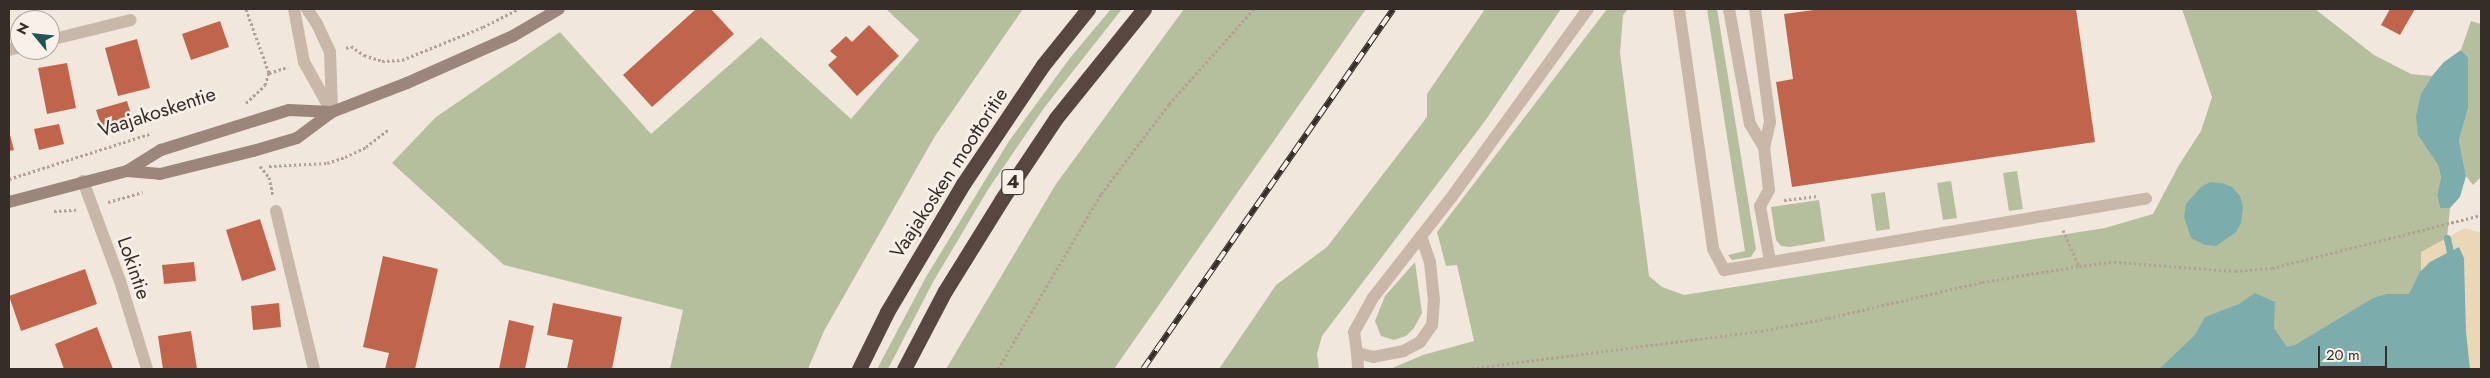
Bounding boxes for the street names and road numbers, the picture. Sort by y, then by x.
street label: Vaajakoskentie [95,82,219,142]
street label: Vaajakosken moottoritie [885,83,1013,263]
road number: 4 [1000,166,1026,198]
street label: Lokintie [112,233,156,303]

